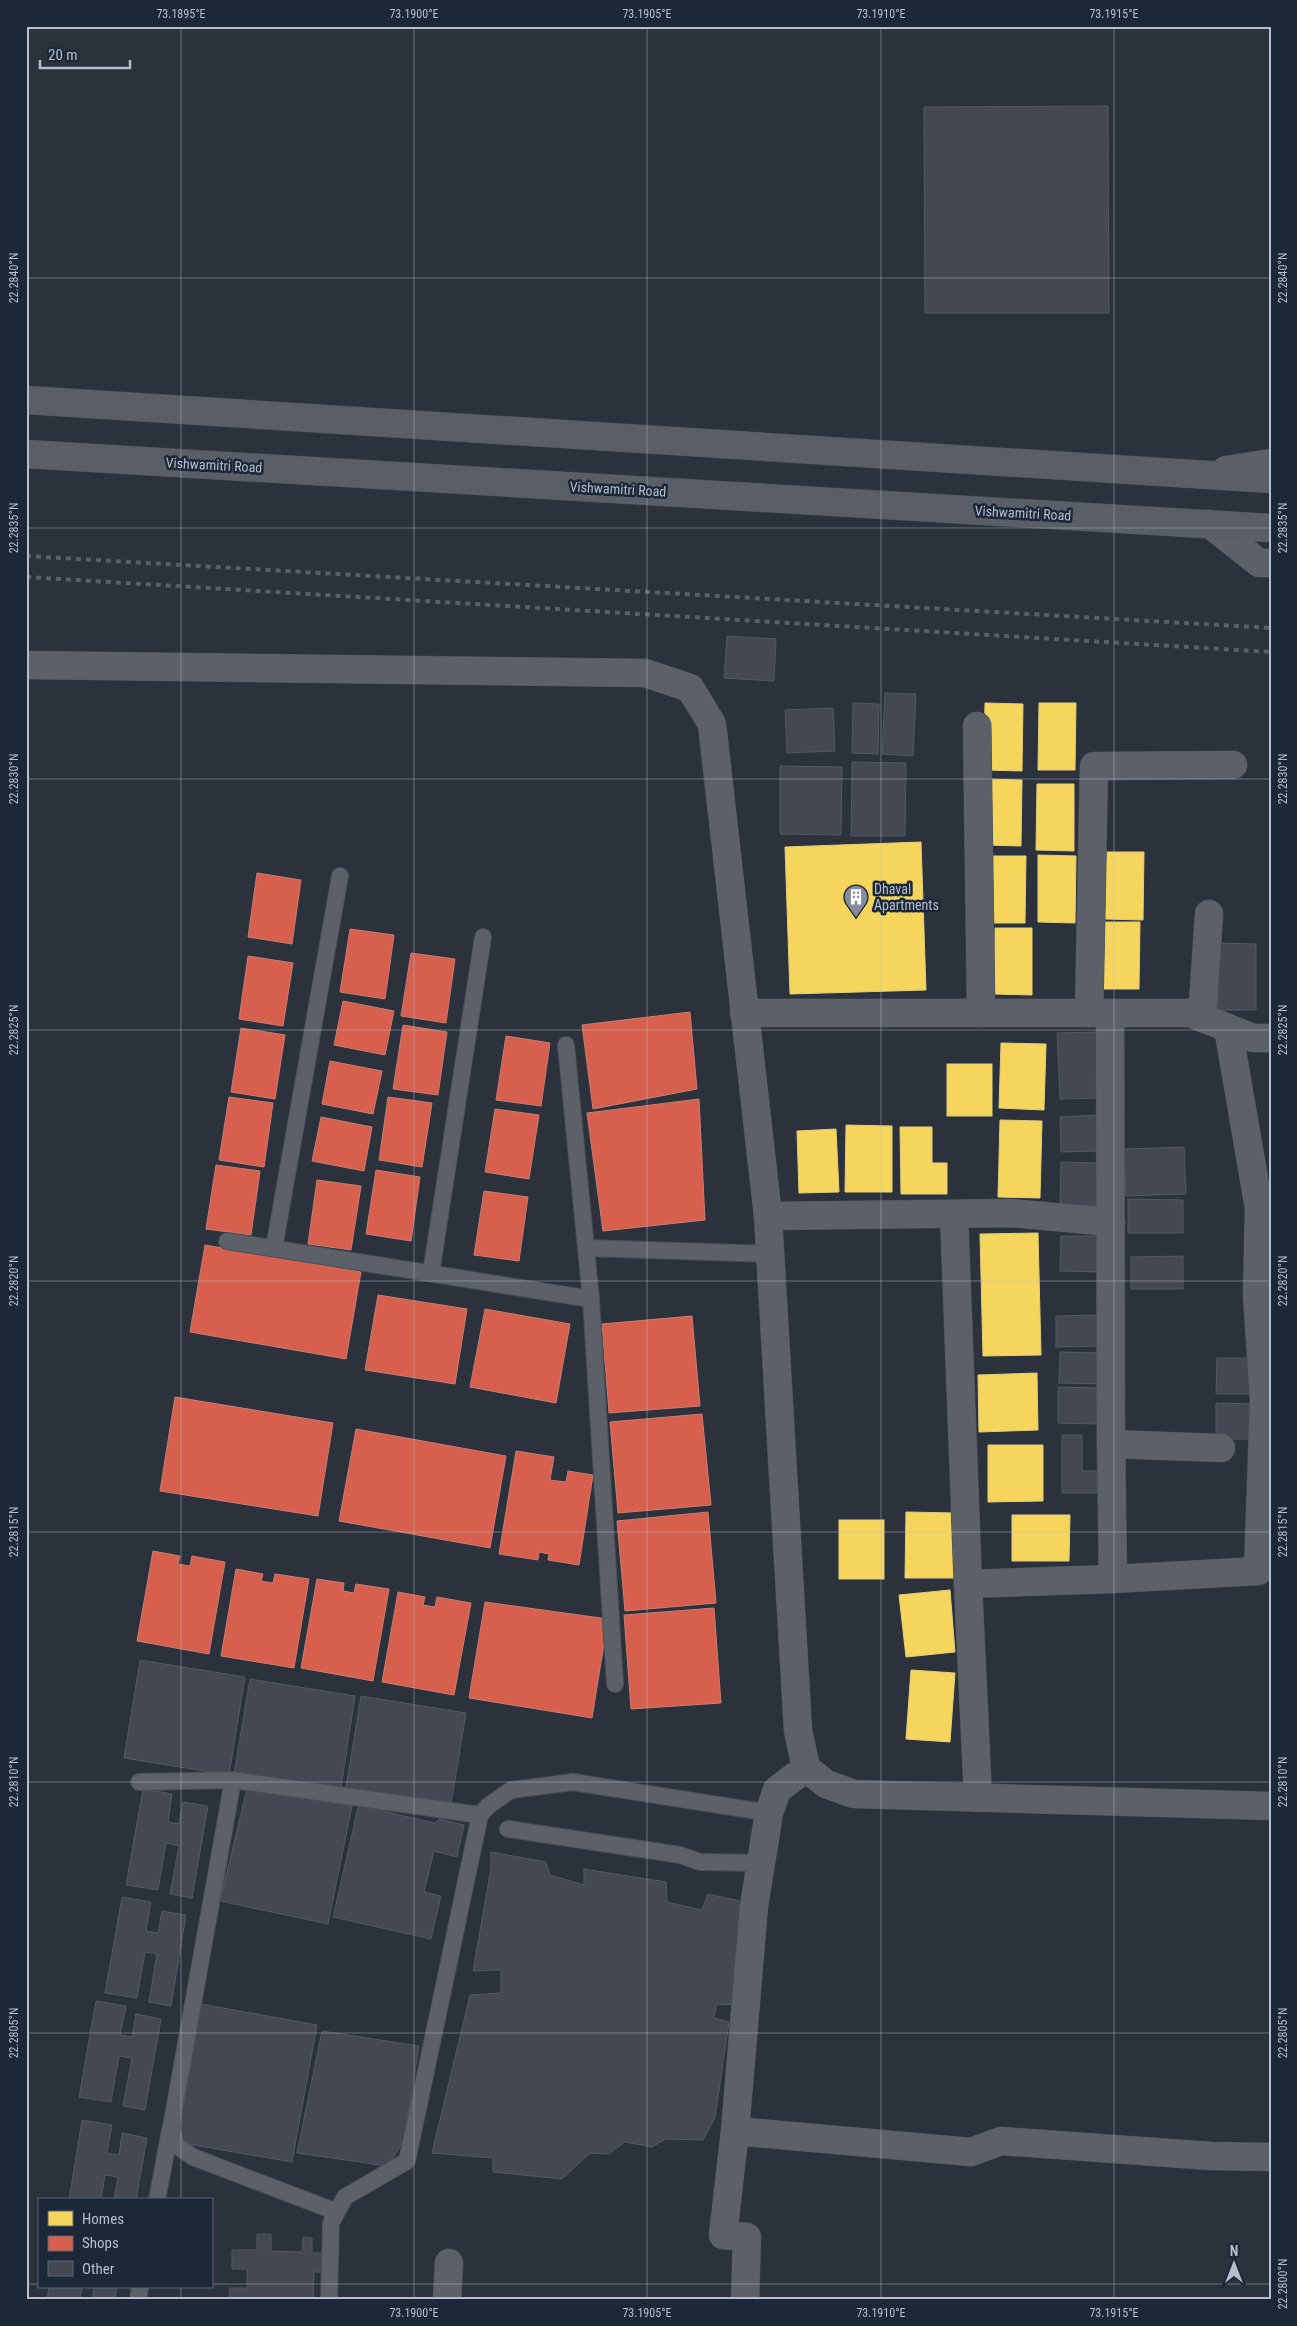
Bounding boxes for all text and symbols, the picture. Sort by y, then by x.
text: 73.1895°E [156,7,206,21]
text: 73.1900°E [389,7,439,21]
text: 73.1905°E [622,7,672,21]
text: 73.1910°E [856,7,906,21]
text: 73.1915°E [1089,7,1139,21]
scale bar [40,38,130,70]
text: 20 m [48,46,78,64]
text: 22.2840°N [7,253,21,303]
text: 22.2840°N [1276,253,1290,303]
street label: Vishwamitri Road [165,454,263,476]
street label: Vishwamitri Road [569,478,667,500]
street label: Vishwamitri Road [974,502,1072,524]
text: 22.2835°N [7,503,21,553]
text: 22.2835°N [1276,503,1290,553]
text: 22.2830°N [7,754,21,804]
text: 22.2830°N [1276,754,1290,804]
place label: Dhaval Apartments [874,881,939,913]
building icon: Dhaval Apartments [843,884,869,918]
text: 22.2825°N [7,1005,21,1055]
text: 22.2825°N [1276,1005,1290,1055]
text: 22.2820°N [7,1256,21,1306]
text: 22.2820°N [1276,1256,1290,1306]
text: 22.2815°N [7,1507,21,1557]
text: 22.2815°N [1276,1507,1290,1557]
text: 22.2810°N [7,1757,21,1807]
text: 22.2810°N [1276,1757,1290,1807]
text: 22.2805°N [7,2008,21,2058]
text: 22.2805°N [1276,2008,1290,2058]
legend [38,2198,212,2288]
text: Homes [82,2210,124,2228]
text: Shops [82,2234,119,2252]
north arrow [1210,2238,1260,2288]
text: N [1230,2243,1238,2259]
text: 22.2800°N [1276,2259,1290,2309]
text: Other [82,2260,115,2278]
text: 73.1900°E [389,2306,439,2320]
text: 73.1905°E [622,2306,672,2320]
text: 73.1910°E [856,2306,906,2320]
text: 73.1915°E [1089,2306,1139,2320]

